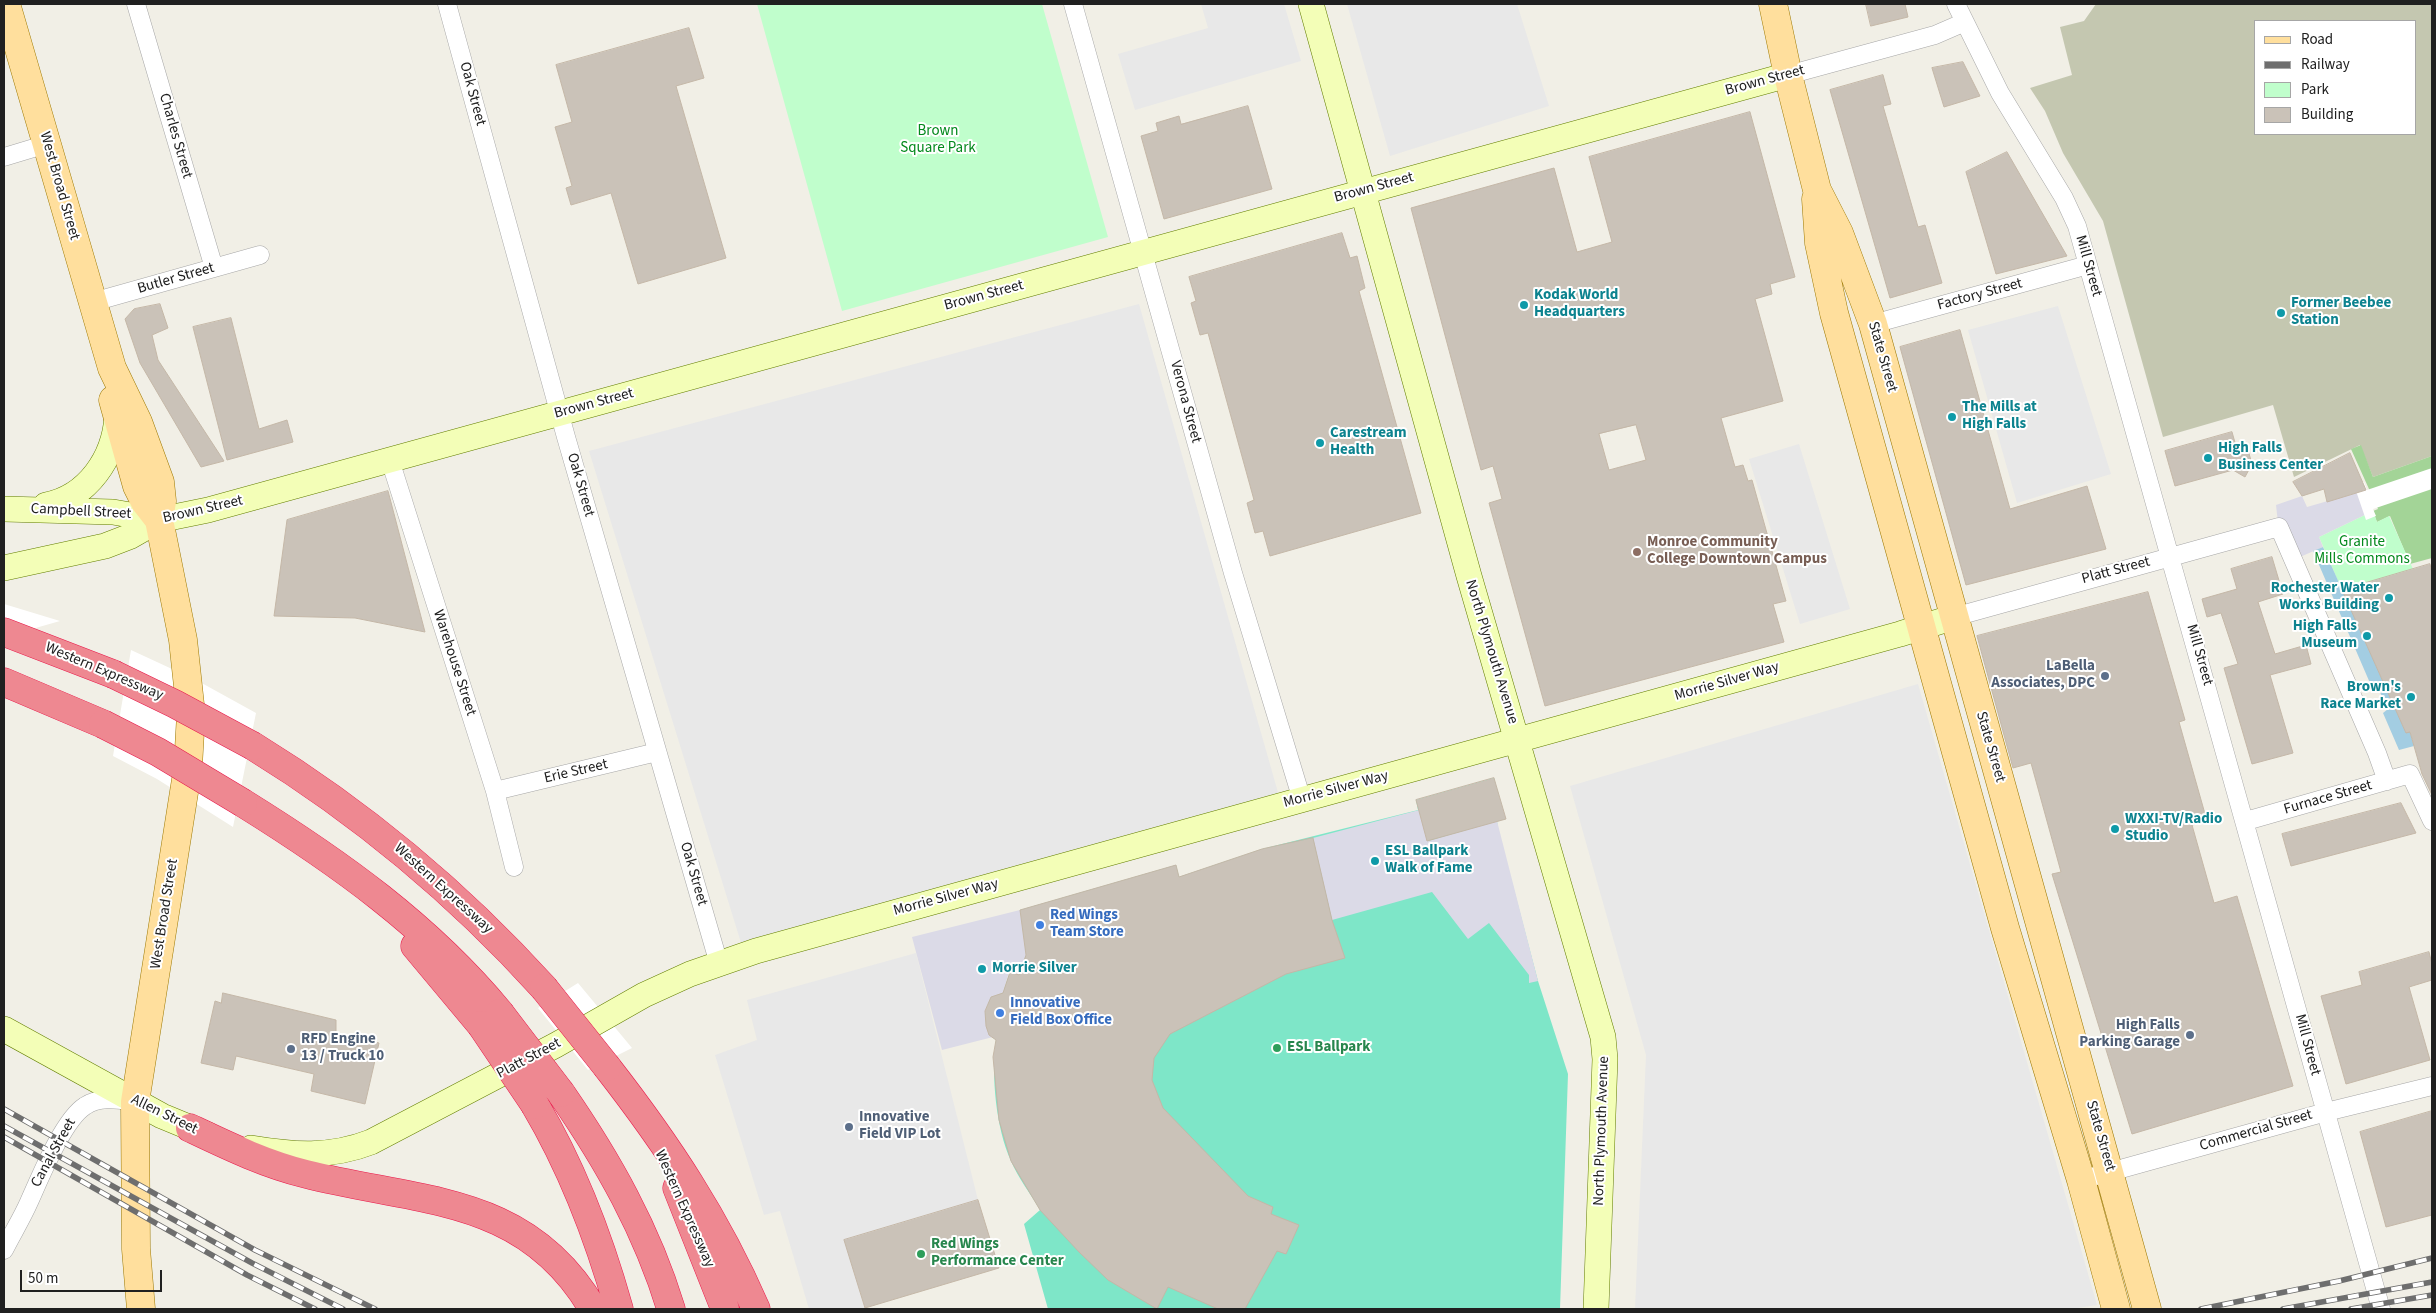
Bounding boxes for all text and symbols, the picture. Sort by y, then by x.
legend [2254,20,2416,135]
text: Road [2301,29,2333,50]
text: Railway [2301,54,2350,75]
street label: Oak Street [455,60,489,128]
street label: Brown Street [1723,62,1807,100]
text: Park [2301,79,2329,100]
street label: Charles Street [154,91,196,181]
text: Building [2301,104,2353,125]
park label: Brown Square Park [900,123,976,158]
street label: West Broad Street [35,130,83,242]
street label: Brown Street [1332,169,1416,207]
street label: Mill Street [2071,233,2105,299]
street label: Butler Street [136,259,216,299]
street label: Factory Street [1935,275,2025,315]
street label: Brown Street [942,277,1026,315]
place label: Kodak World Headquarters [1534,287,1625,322]
place label: Former Beebee Station [2291,295,2391,330]
marker: Kodak World Headquarters [1518,299,1530,311]
marker: Former Beebee Station [2275,307,2287,319]
street label: State Street [1863,320,1901,394]
street label: Verona Street [1165,359,1205,445]
street label: Brown Street [552,385,636,423]
place label: The Mills at High Falls [1962,399,2037,434]
marker: The Mills at High Falls [1946,411,1958,423]
place label: Carestream Health [1330,425,1406,460]
marker: Carestream Health [1314,437,1326,449]
place label: High Falls Business Center [2218,440,2323,475]
street label: Oak Street [562,451,598,519]
marker: High Falls Business Center [2202,452,2214,464]
street label: Brown Street [161,492,245,528]
street label: Campbell Street [30,500,132,524]
place label: Monroe Community College Downtown Campus [1647,534,1827,569]
park label: Granite Mills Commons [2314,534,2410,569]
marker: Monroe Community College Downtown Campus [1631,546,1643,558]
street label: Platt Street [2080,553,2152,589]
street label: North Plymouth Avenue [1460,578,1522,726]
place label: Rochester Water Works Building [2271,580,2379,615]
marker: Rochester Water Works Building [2383,592,2395,604]
street label: Warehouse Street [428,608,480,718]
place label: High Falls Museum [2293,618,2357,653]
street label: Mill Street [2182,622,2216,688]
marker: High Falls Museum [2361,630,2373,642]
street label: Western Expressway [42,639,166,705]
street label: Morrie Silver Way [1673,658,1781,706]
place label: LaBella Associates, DPC [1991,658,2095,693]
marker: LaBella Associates, DPC [2099,670,2111,682]
place label: Brown's Race Market [2320,679,2401,714]
marker: Brown's Race Market [2405,691,2417,703]
street label: State Street [1971,710,2009,784]
street label: Erie Street [542,756,610,788]
street label: Morrie Silver Way [1282,767,1390,813]
street label: Furnace Street [2282,777,2374,819]
place label: WXXI-TV/Radio Studio [2125,811,2222,846]
marker: WXXI-TV/Radio Studio [2109,823,2121,835]
street label: Western Expressway [390,840,496,938]
street label: Oak Street [675,840,711,908]
place label: ESL Ballpark Walk of Fame [1385,843,1473,878]
marker: ESL Ballpark Walk of Fame [1369,855,1381,867]
street label: West Broad Street [147,858,183,970]
street label: Morrie Silver Way [892,875,1000,921]
place label: Red Wings Team Store [1050,907,1124,942]
marker: Red Wings Team Store [1034,919,1046,931]
place label: Morrie Silver [992,960,1077,978]
marker: Morrie Silver [976,963,988,975]
place label: Innovative Field Box Office [1010,995,1112,1030]
marker: Innovative Field Box Office [994,1007,1006,1019]
street label: Mill Street [2290,1012,2324,1078]
place label: High Falls Parking Garage [2079,1017,2180,1052]
marker: High Falls Parking Garage [2184,1029,2196,1041]
place label: RFD Engine 13 / Truck 10 [301,1031,384,1066]
street label: Platt Street [494,1035,564,1083]
place label: ESL Ballpark [1287,1039,1370,1057]
marker: ESL Ballpark [1271,1042,1283,1054]
marker: RFD Engine 13 / Truck 10 [285,1043,297,1055]
street label: North Plymouth Avenue [1590,1056,1614,1206]
street label: Allen Street [128,1091,200,1139]
street label: State Street [2081,1099,2119,1173]
street label: Commercial Street [2197,1106,2315,1156]
place label: Innovative Field VIP Lot [859,1109,941,1144]
street label: Canal Street [28,1115,80,1191]
marker: Innovative Field VIP Lot [843,1121,855,1133]
street label: Western Expressway [650,1147,718,1271]
place label: Red Wings Performance Center [931,1236,1064,1271]
marker: Red Wings Performance Center [915,1248,927,1260]
scale bar [22,1260,165,1292]
text: 50 m [28,1268,58,1289]

